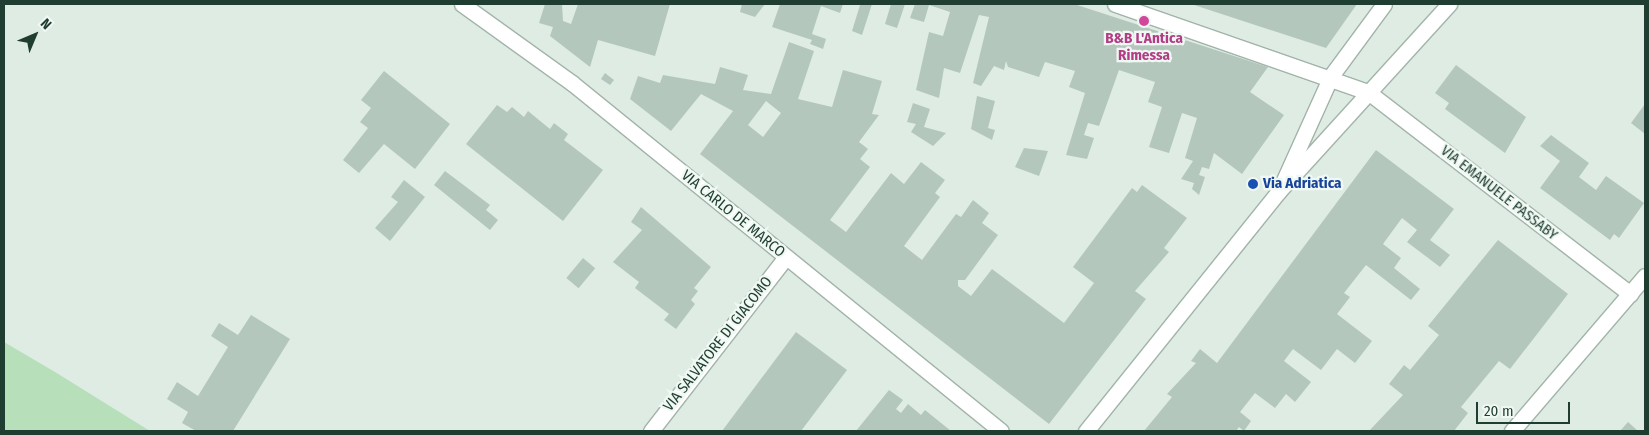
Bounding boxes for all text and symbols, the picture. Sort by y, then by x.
north arrow [10,10,60,60]
text: N [37,15,55,33]
marker: B&B L'Antica Rimessa [1138,15,1150,27]
place label: B&B L'Antica Rimessa [1105,29,1183,64]
street label: VIA EMANUELE PASSABY [1437,142,1561,244]
street label: VIA CARLO DE MARCO [678,167,788,261]
place label: Via Adriatica [1263,175,1341,193]
marker: Via Adriatica [1247,178,1259,190]
street label: VIA SALVATORE DI GIACOMO [660,273,776,415]
scale bar [1479,392,1573,424]
text: 20 m [1484,402,1514,420]

